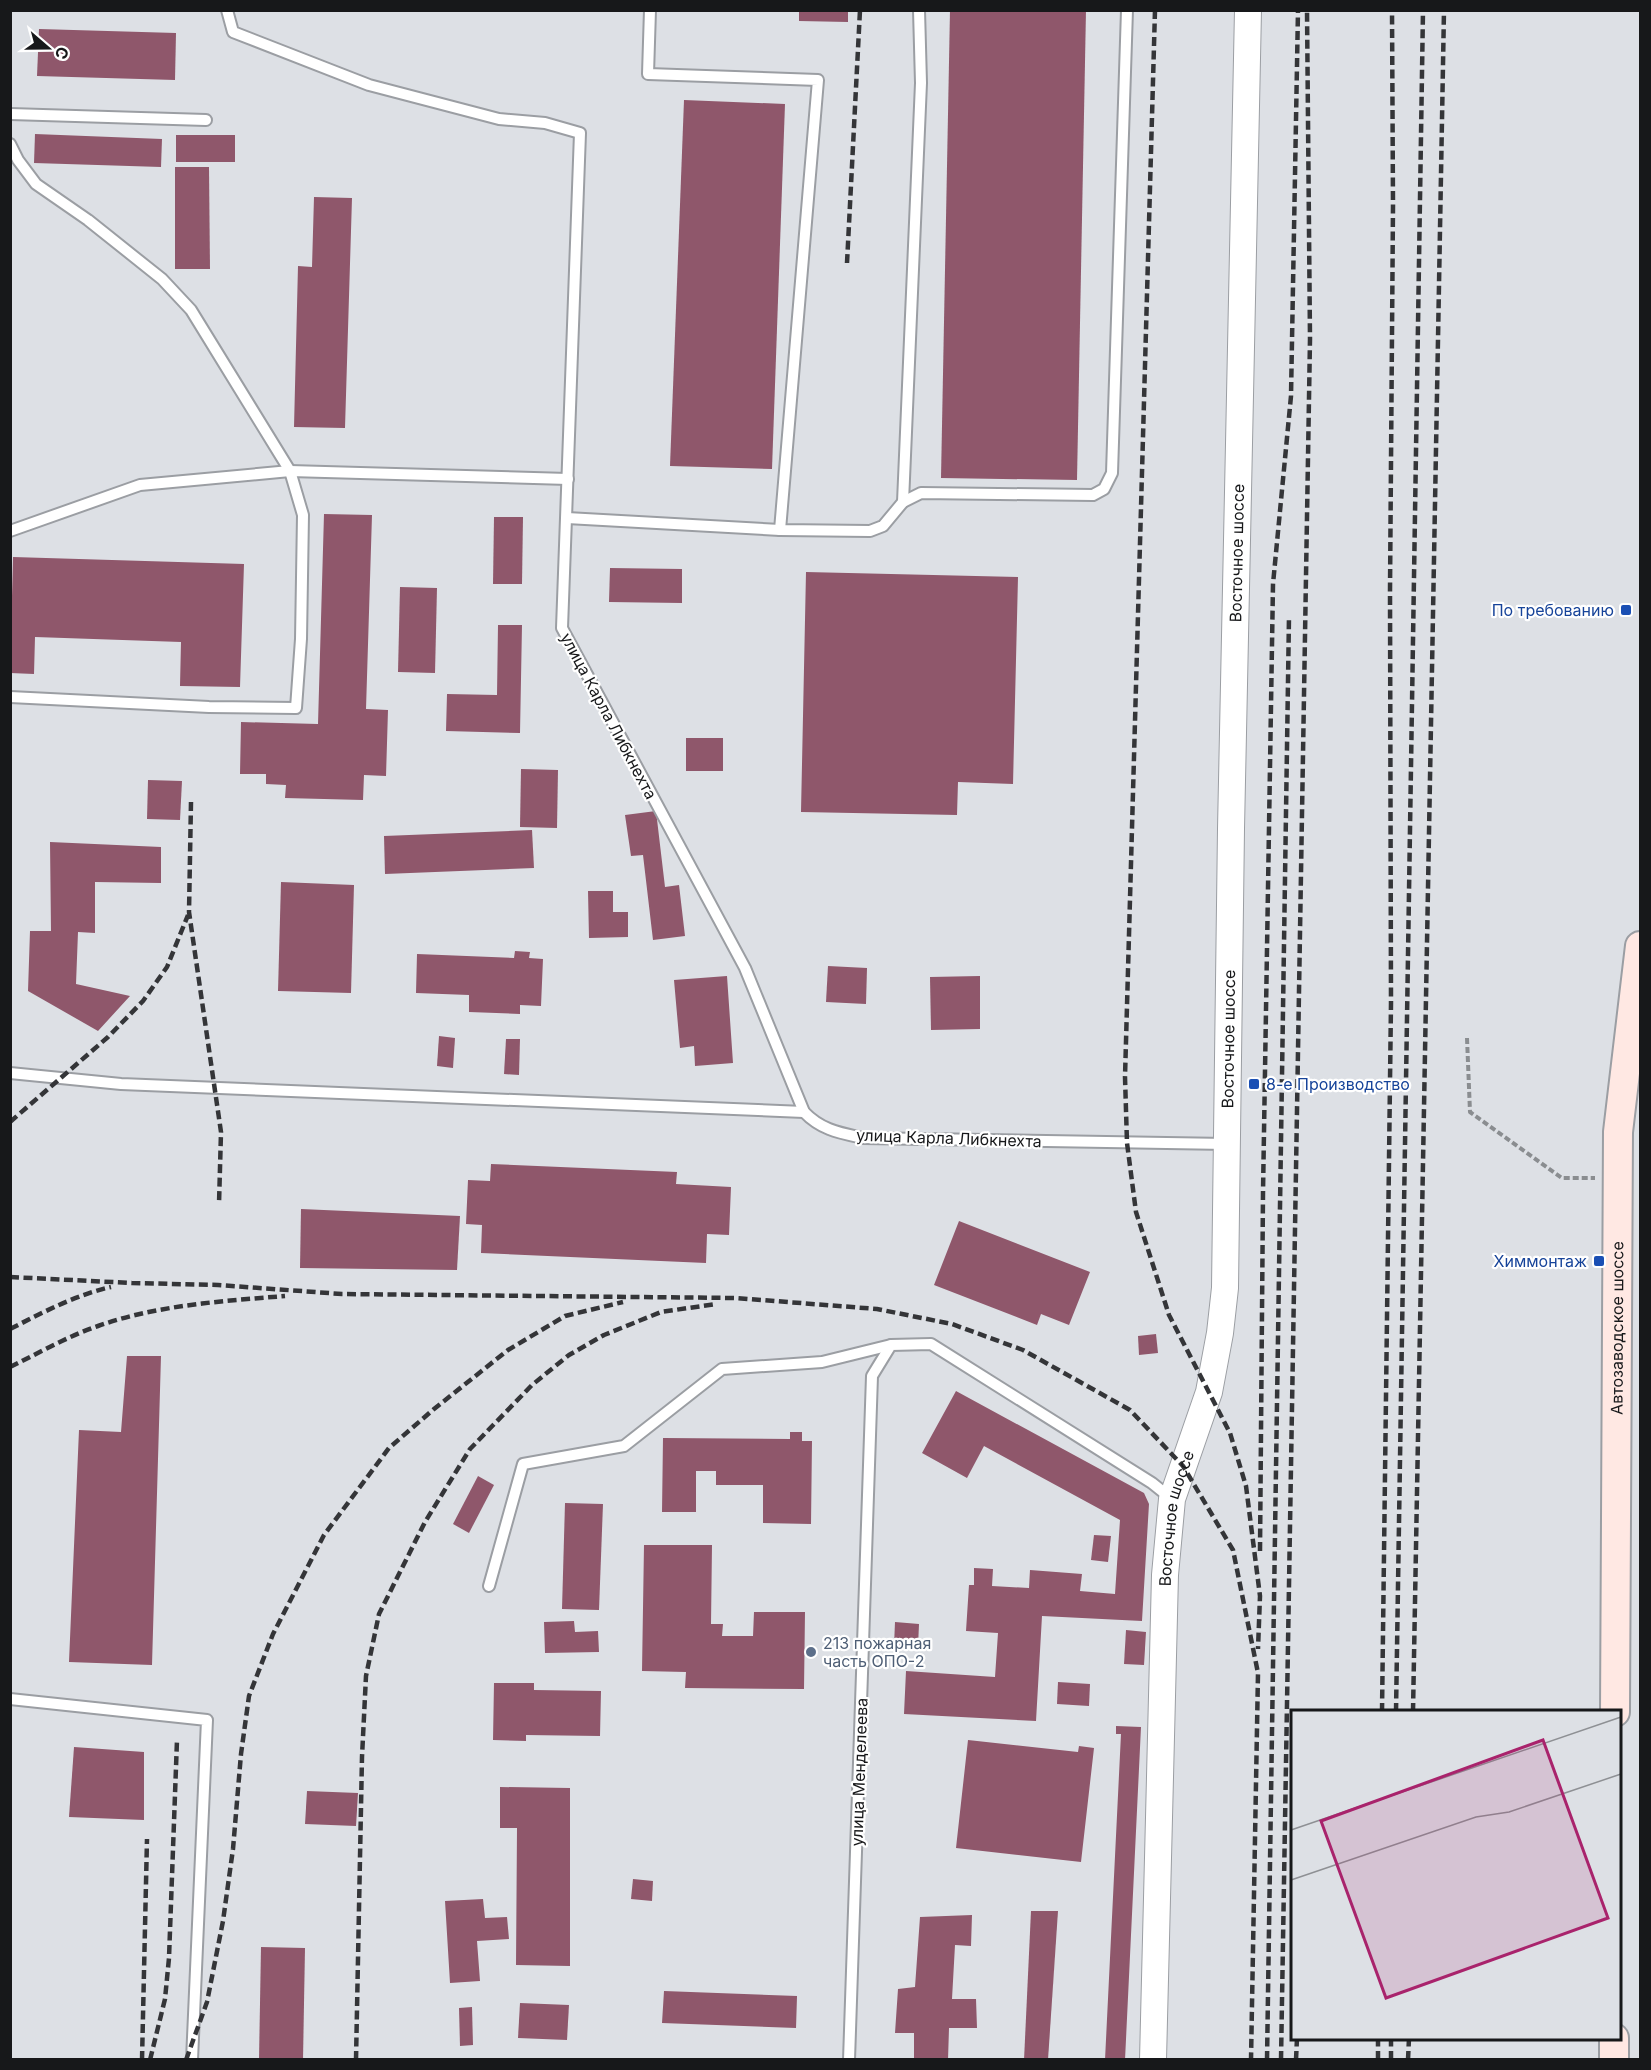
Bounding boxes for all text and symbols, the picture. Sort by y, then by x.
north arrow [18,18,78,78]
text: С [51,44,74,62]
street label: Восточное шоссе [1225,484,1248,623]
place label: По требованию [1492,600,1614,620]
marker: По требованию [1619,603,1633,617]
street label: улица Карла Либкнехта [557,629,661,803]
street label: Восточное шоссе [1217,970,1239,1108]
place label: 8-е Производство [1266,1074,1410,1094]
marker: 8-е Производство [1247,1077,1261,1091]
street label: улица Карла Либкнехта [856,1125,1042,1151]
street label: Автозаводское шоссе [1607,1241,1627,1415]
place label: Химмонтаж [1494,1251,1587,1271]
marker: Химмонтаж [1592,1254,1606,1268]
street label: Восточное шоссе [1155,1448,1198,1587]
place label: 213 пожарная часть ОПО-2 [823,1633,931,1671]
marker: 213 пожарная часть ОПО-2 [804,1645,818,1659]
street label: улица Менделеева [846,1697,872,1847]
inset map [1291,1710,1621,2040]

